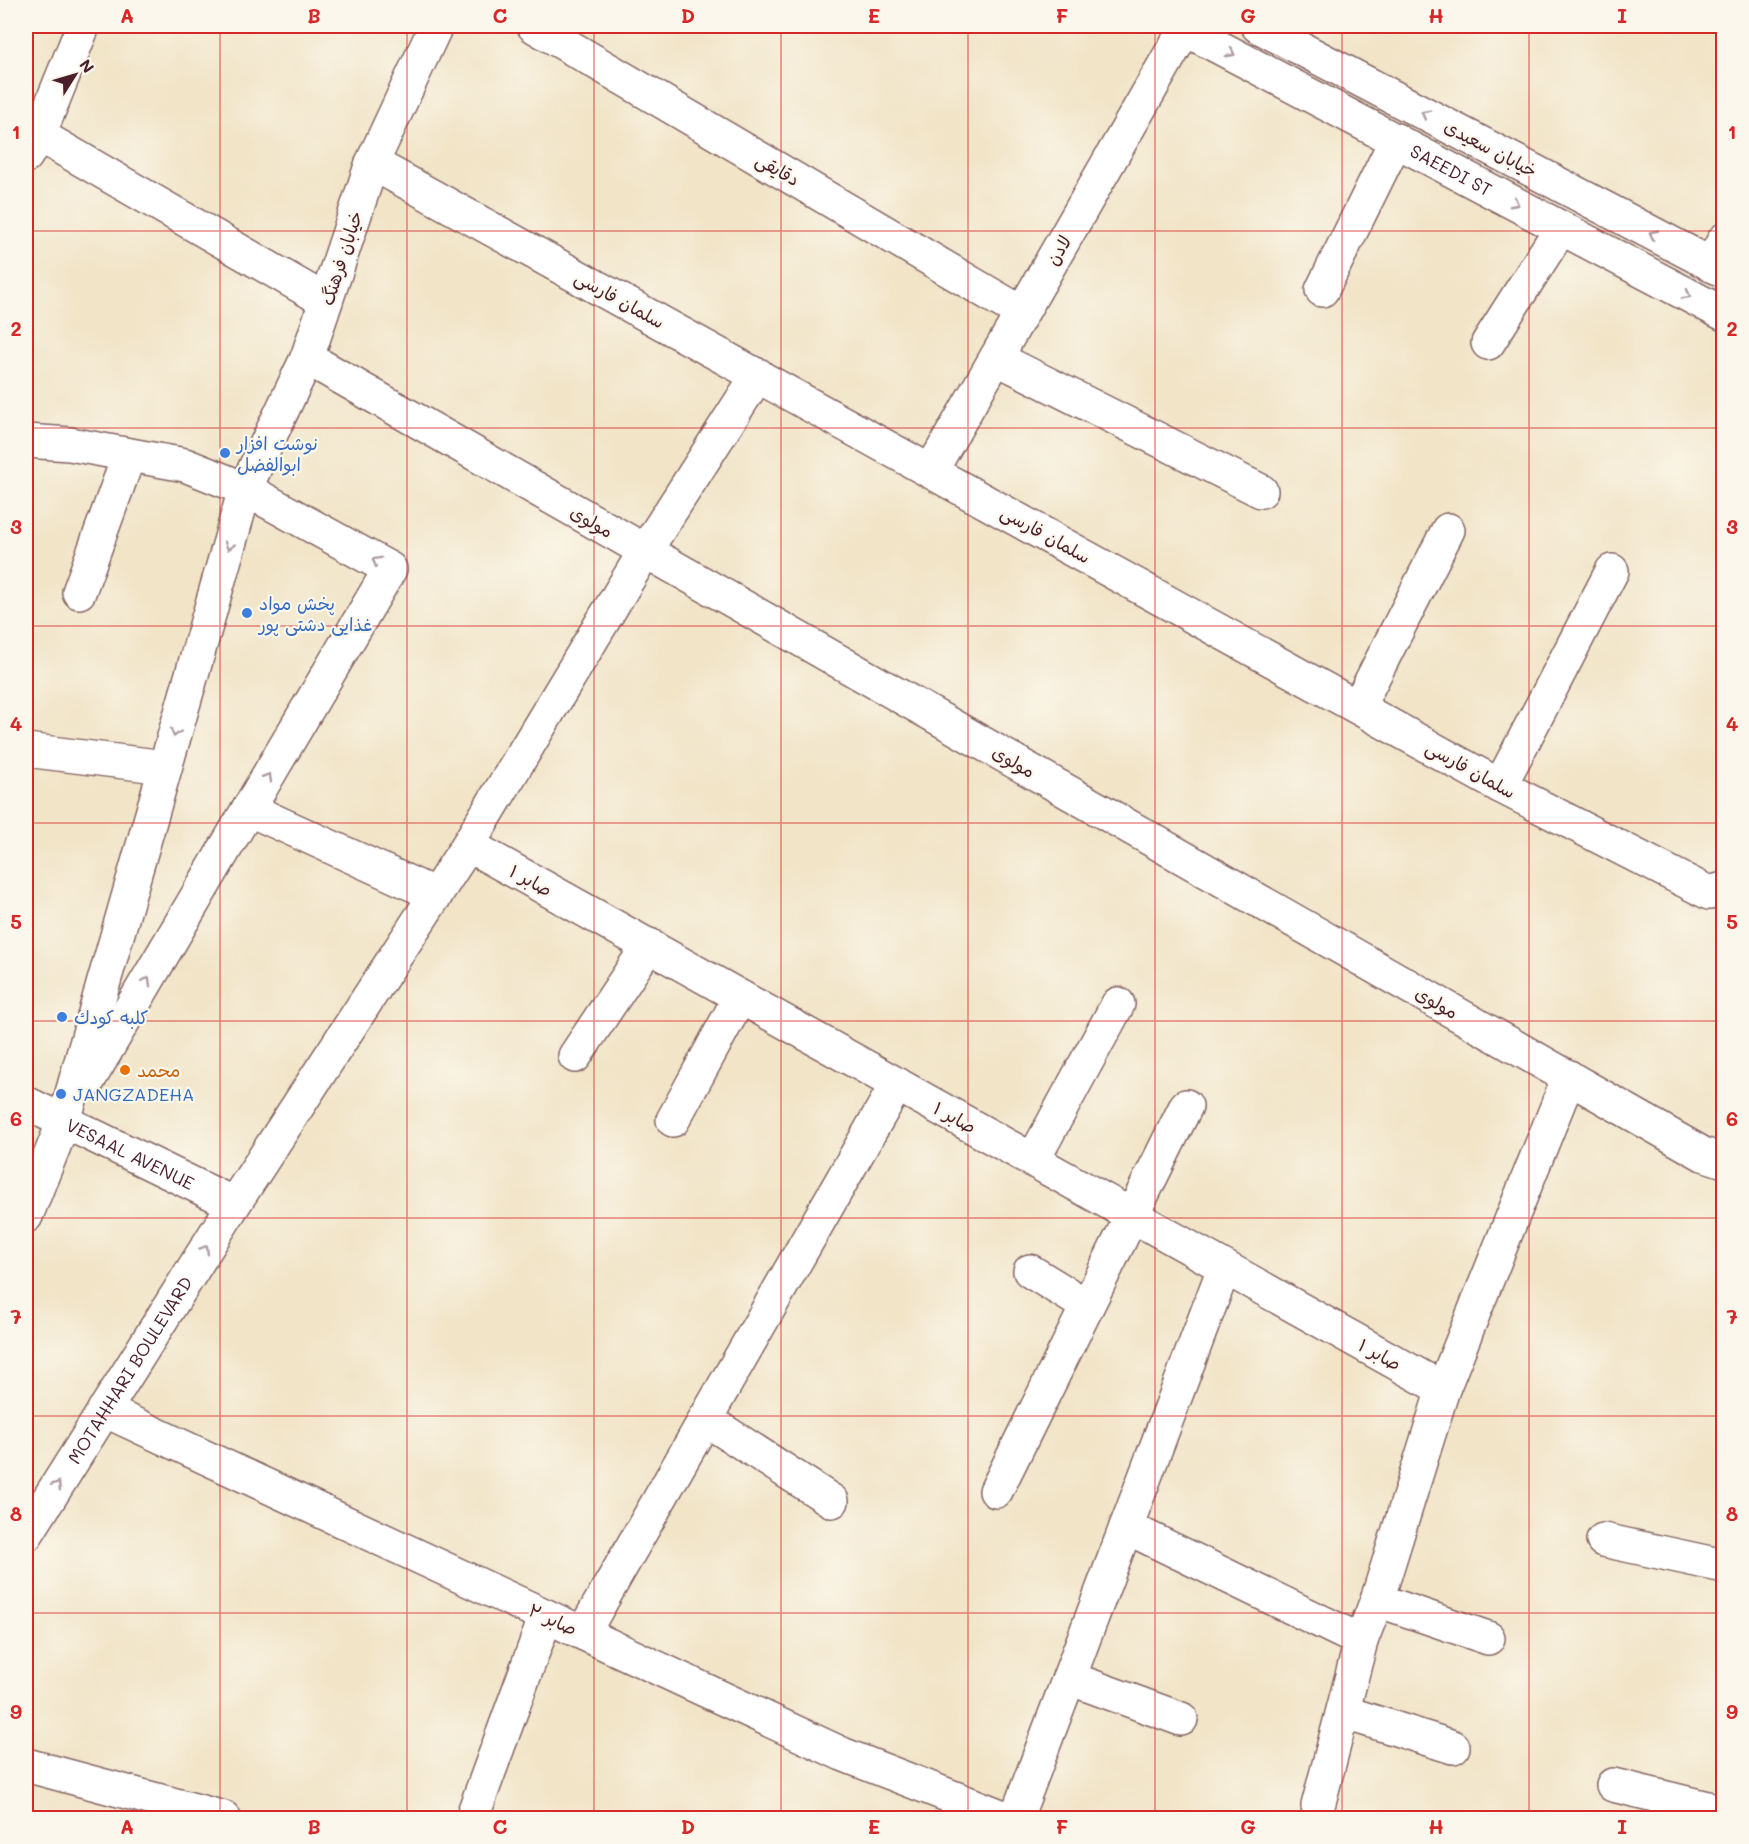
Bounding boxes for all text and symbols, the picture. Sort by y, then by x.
text: A [120,2,134,28]
text: B [307,2,321,28]
text: C [493,2,508,28]
text: D [681,2,695,28]
text: E [868,2,880,28]
text: F [1056,2,1069,28]
text: G [1240,2,1256,28]
text: H [1428,2,1444,28]
text: I [1617,2,1627,28]
north arrow [45,45,105,105]
one-way arrow [1225,46,1235,57]
text: N [75,54,99,77]
one-way arrow [1421,110,1431,121]
street label: خیابان سعیدی [1440,113,1542,183]
text: 1 [12,118,20,144]
text: 1 [1728,118,1736,144]
street label: SAEEDI ST [1406,138,1496,201]
street label: دقایقی [752,147,804,191]
one-way arrow [1508,196,1519,207]
street label: خیابان فرهنگ [314,208,368,308]
one-way arrow [1649,230,1659,241]
street label: لادن [1040,231,1076,269]
street label: سلمان فارسی [571,265,669,333]
one-way arrow [1681,288,1691,299]
text: 2 [10,315,22,341]
text: 2 [1726,315,1738,341]
place label: نوشت افزار ابوالفضل [235,431,318,476]
marker: نوشت افزار ابوالفضل [218,446,232,460]
street label: مولوی [566,499,618,543]
street label: سلمان فارسی [997,500,1095,568]
text: 3 [10,513,22,539]
text: 3 [1726,513,1738,539]
one-way arrow [224,540,236,551]
one-way arrow [371,557,382,568]
place label: پخش مواد غذایی دشتی پور [257,591,372,637]
marker: پخش مواد غذایی دشتی پور [240,606,254,620]
text: 4 [10,710,23,736]
text: 4 [1726,710,1739,736]
one-way arrow [170,727,182,738]
street label: سلمان فارسی [1422,735,1520,803]
street label: مولوی [988,739,1040,783]
one-way arrow [260,772,272,783]
street label: صابر ۱ [505,859,557,901]
text: 5 [10,908,22,934]
text: 5 [1726,908,1738,934]
one-way arrow [140,976,151,987]
street label: مولوی [1411,980,1463,1024]
place label: كلبه كودك [74,1005,149,1029]
marker: كلبه كودك [55,1010,69,1024]
place label: محمد [137,1058,180,1082]
marker: محمد [118,1063,132,1077]
place label: JANGZADEHA [73,1082,195,1106]
marker: JANGZADEHA [54,1087,68,1101]
street label: صابر ۱ [929,1096,981,1138]
text: 6 [10,1105,22,1131]
text: 6 [1726,1105,1738,1131]
street label: VESAAL AVENUE [62,1112,198,1195]
one-way arrow [198,1245,210,1255]
street label: MOTAHHARI BOULEVARD [62,1272,198,1468]
text: 7 [10,1303,22,1329]
text: 7 [1726,1303,1738,1329]
street label: صابر ۱ [1354,1333,1406,1375]
one-way arrow [49,1481,61,1491]
text: 8 [10,1500,22,1526]
text: 8 [1726,1500,1738,1526]
street label: صابر ۲ [525,1597,581,1641]
text: 9 [10,1698,22,1724]
text: 9 [1726,1698,1738,1724]
text: A [120,1813,134,1839]
text: B [307,1813,321,1839]
text: C [493,1813,508,1839]
text: D [681,1813,695,1839]
text: E [868,1813,880,1839]
text: F [1056,1813,1069,1839]
text: G [1240,1813,1256,1839]
text: H [1428,1813,1444,1839]
text: I [1617,1813,1627,1839]

